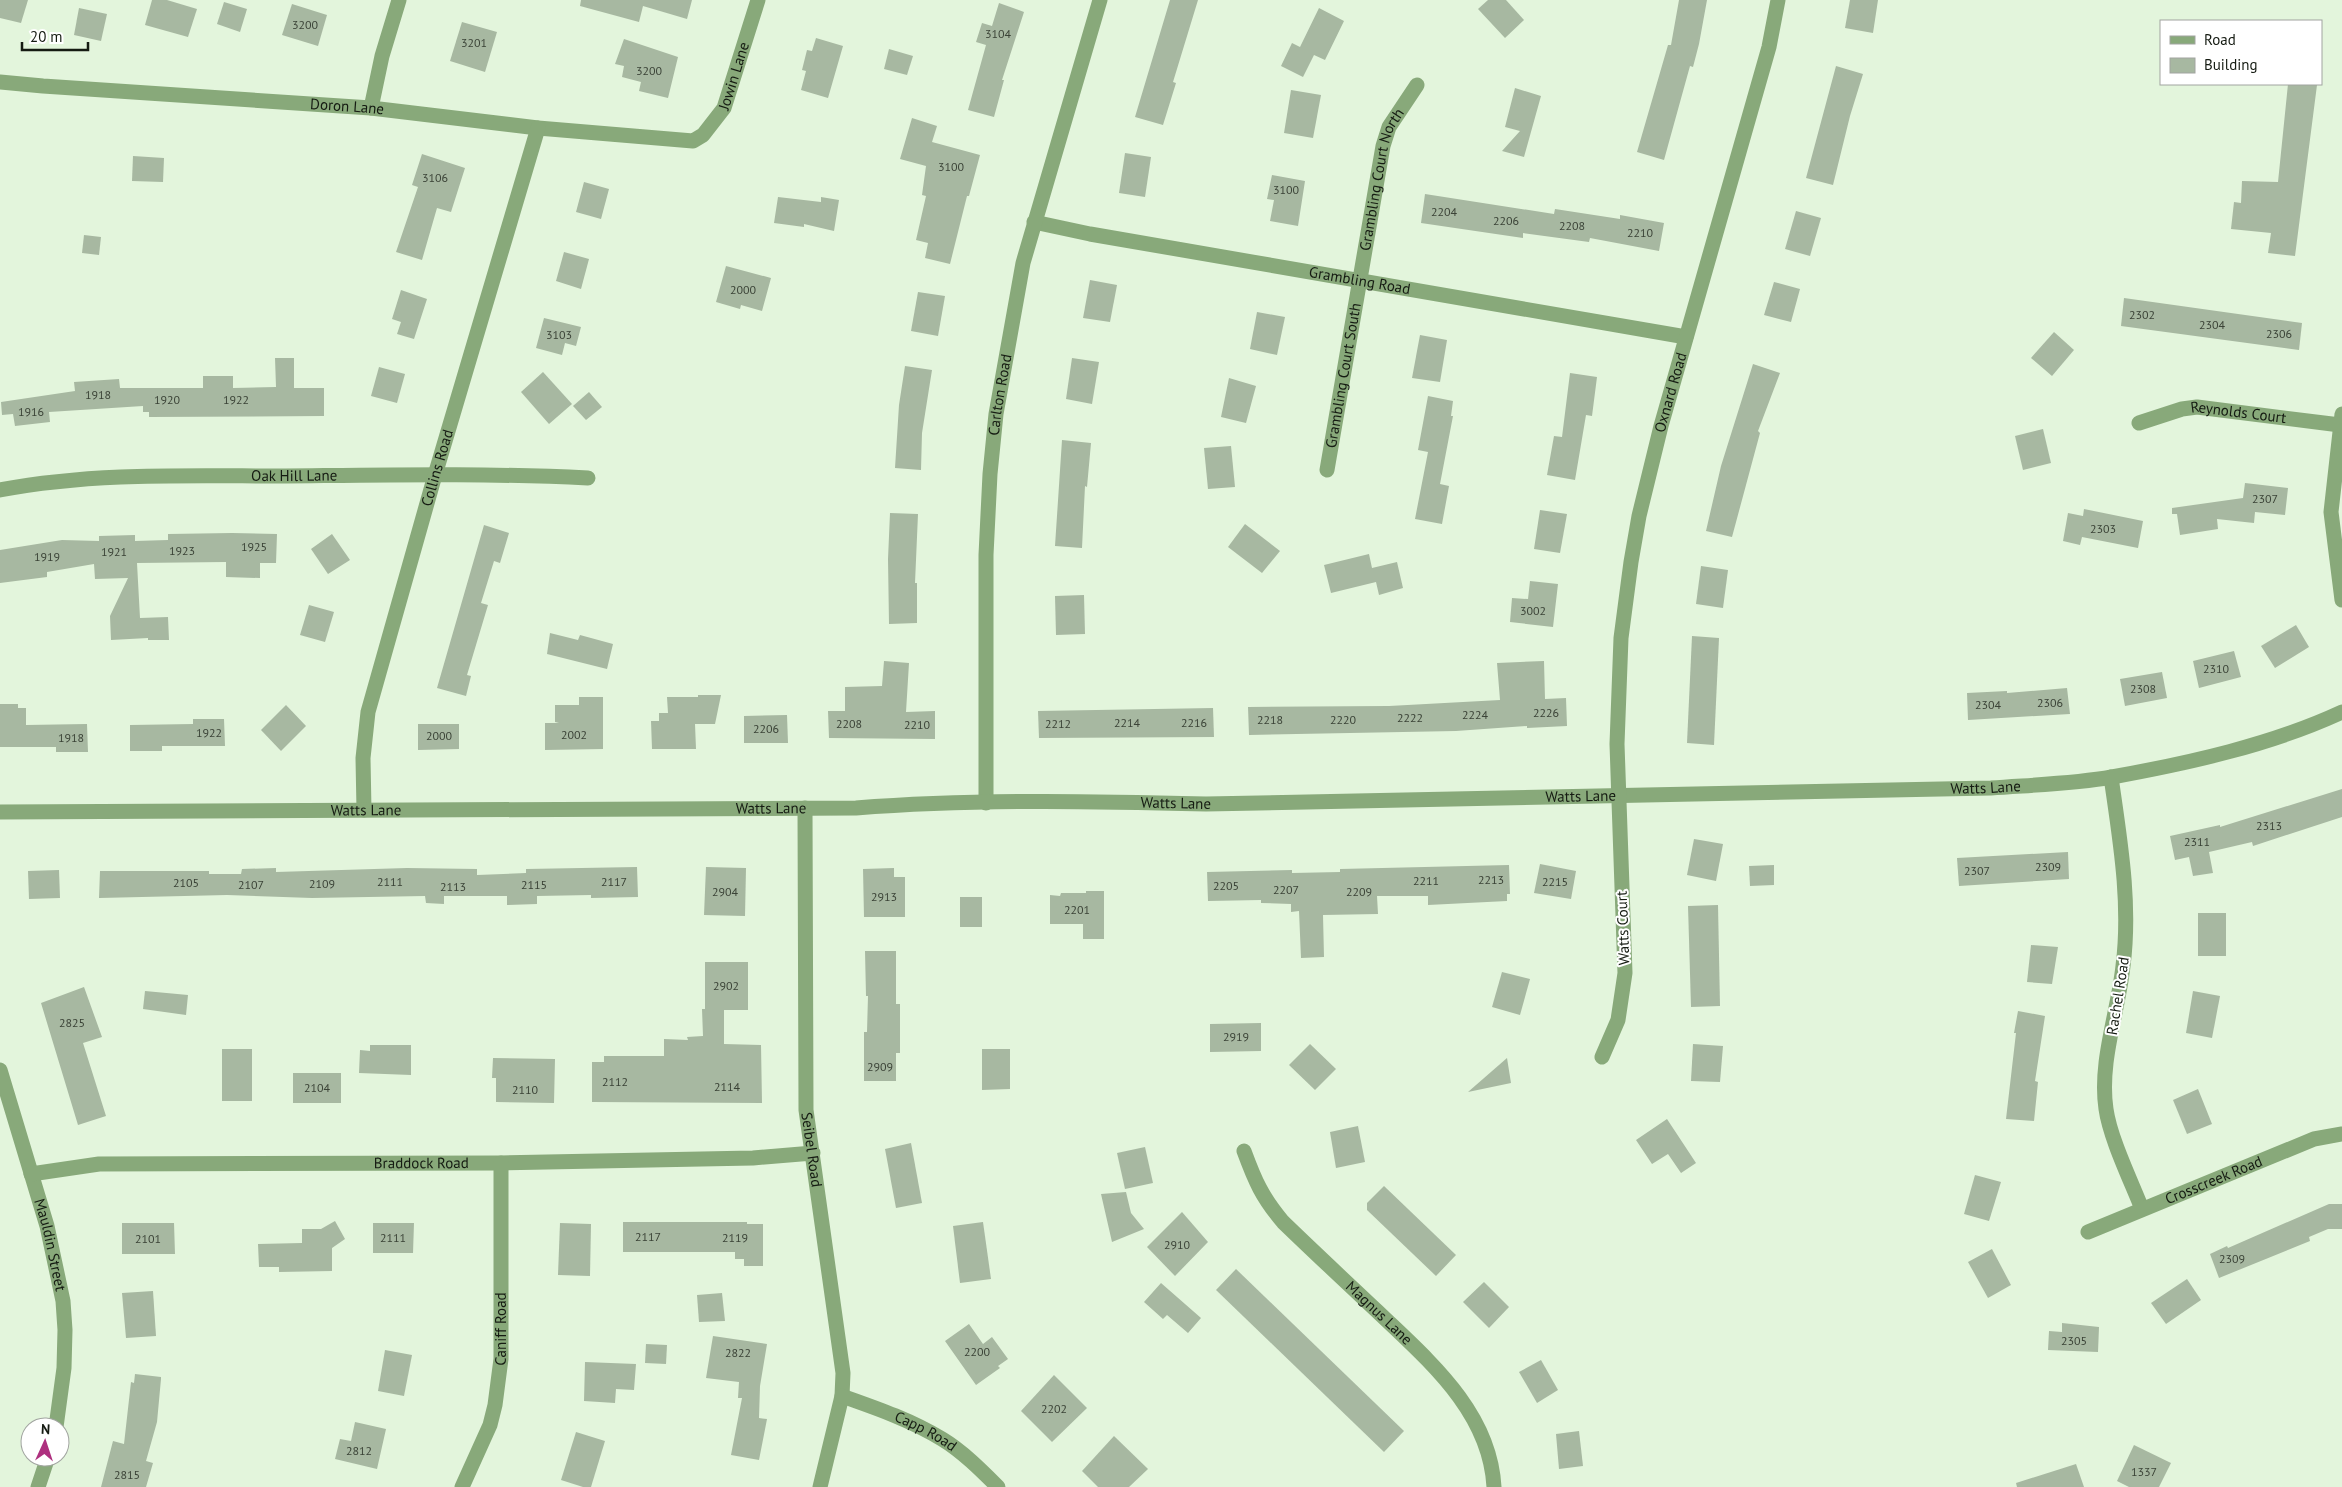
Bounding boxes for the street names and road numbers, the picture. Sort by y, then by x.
street label: Jowin Lane [714,40,753,113]
street label: Doron Lane [310,94,385,118]
street label: Grambling Court North [1355,104,1408,252]
street label: Grambling Road [1308,262,1412,298]
street label: Grambling Court South [1321,301,1365,449]
street label: Oxnard Road [1650,350,1691,434]
street label: Carlton Road [984,352,1016,436]
street label: Reynolds Court [2189,397,2287,427]
street label: Collins Road [417,427,457,508]
street label: Oak Hill Lane [251,465,337,485]
street label: Watts Lane [1950,776,2021,798]
street label: Watts Lane [1545,786,1616,806]
street label: Watts Lane [1140,792,1211,813]
street label: Watts Lane [736,798,806,818]
street label: Watts Lane [331,800,401,819]
street label: Watts Court [1612,890,1633,966]
street label: Rachel Road [2102,955,2133,1036]
street label: Seibel Road [797,1111,827,1188]
street label: Crosscreek Road [2162,1151,2265,1208]
street label: Braddock Road [374,1153,469,1172]
street label: Mauldin Street [30,1196,71,1293]
street label: Magnus Lane [1342,1277,1417,1349]
street label: Caniff Road [490,1292,510,1367]
street label: Capp Road [892,1407,961,1455]

